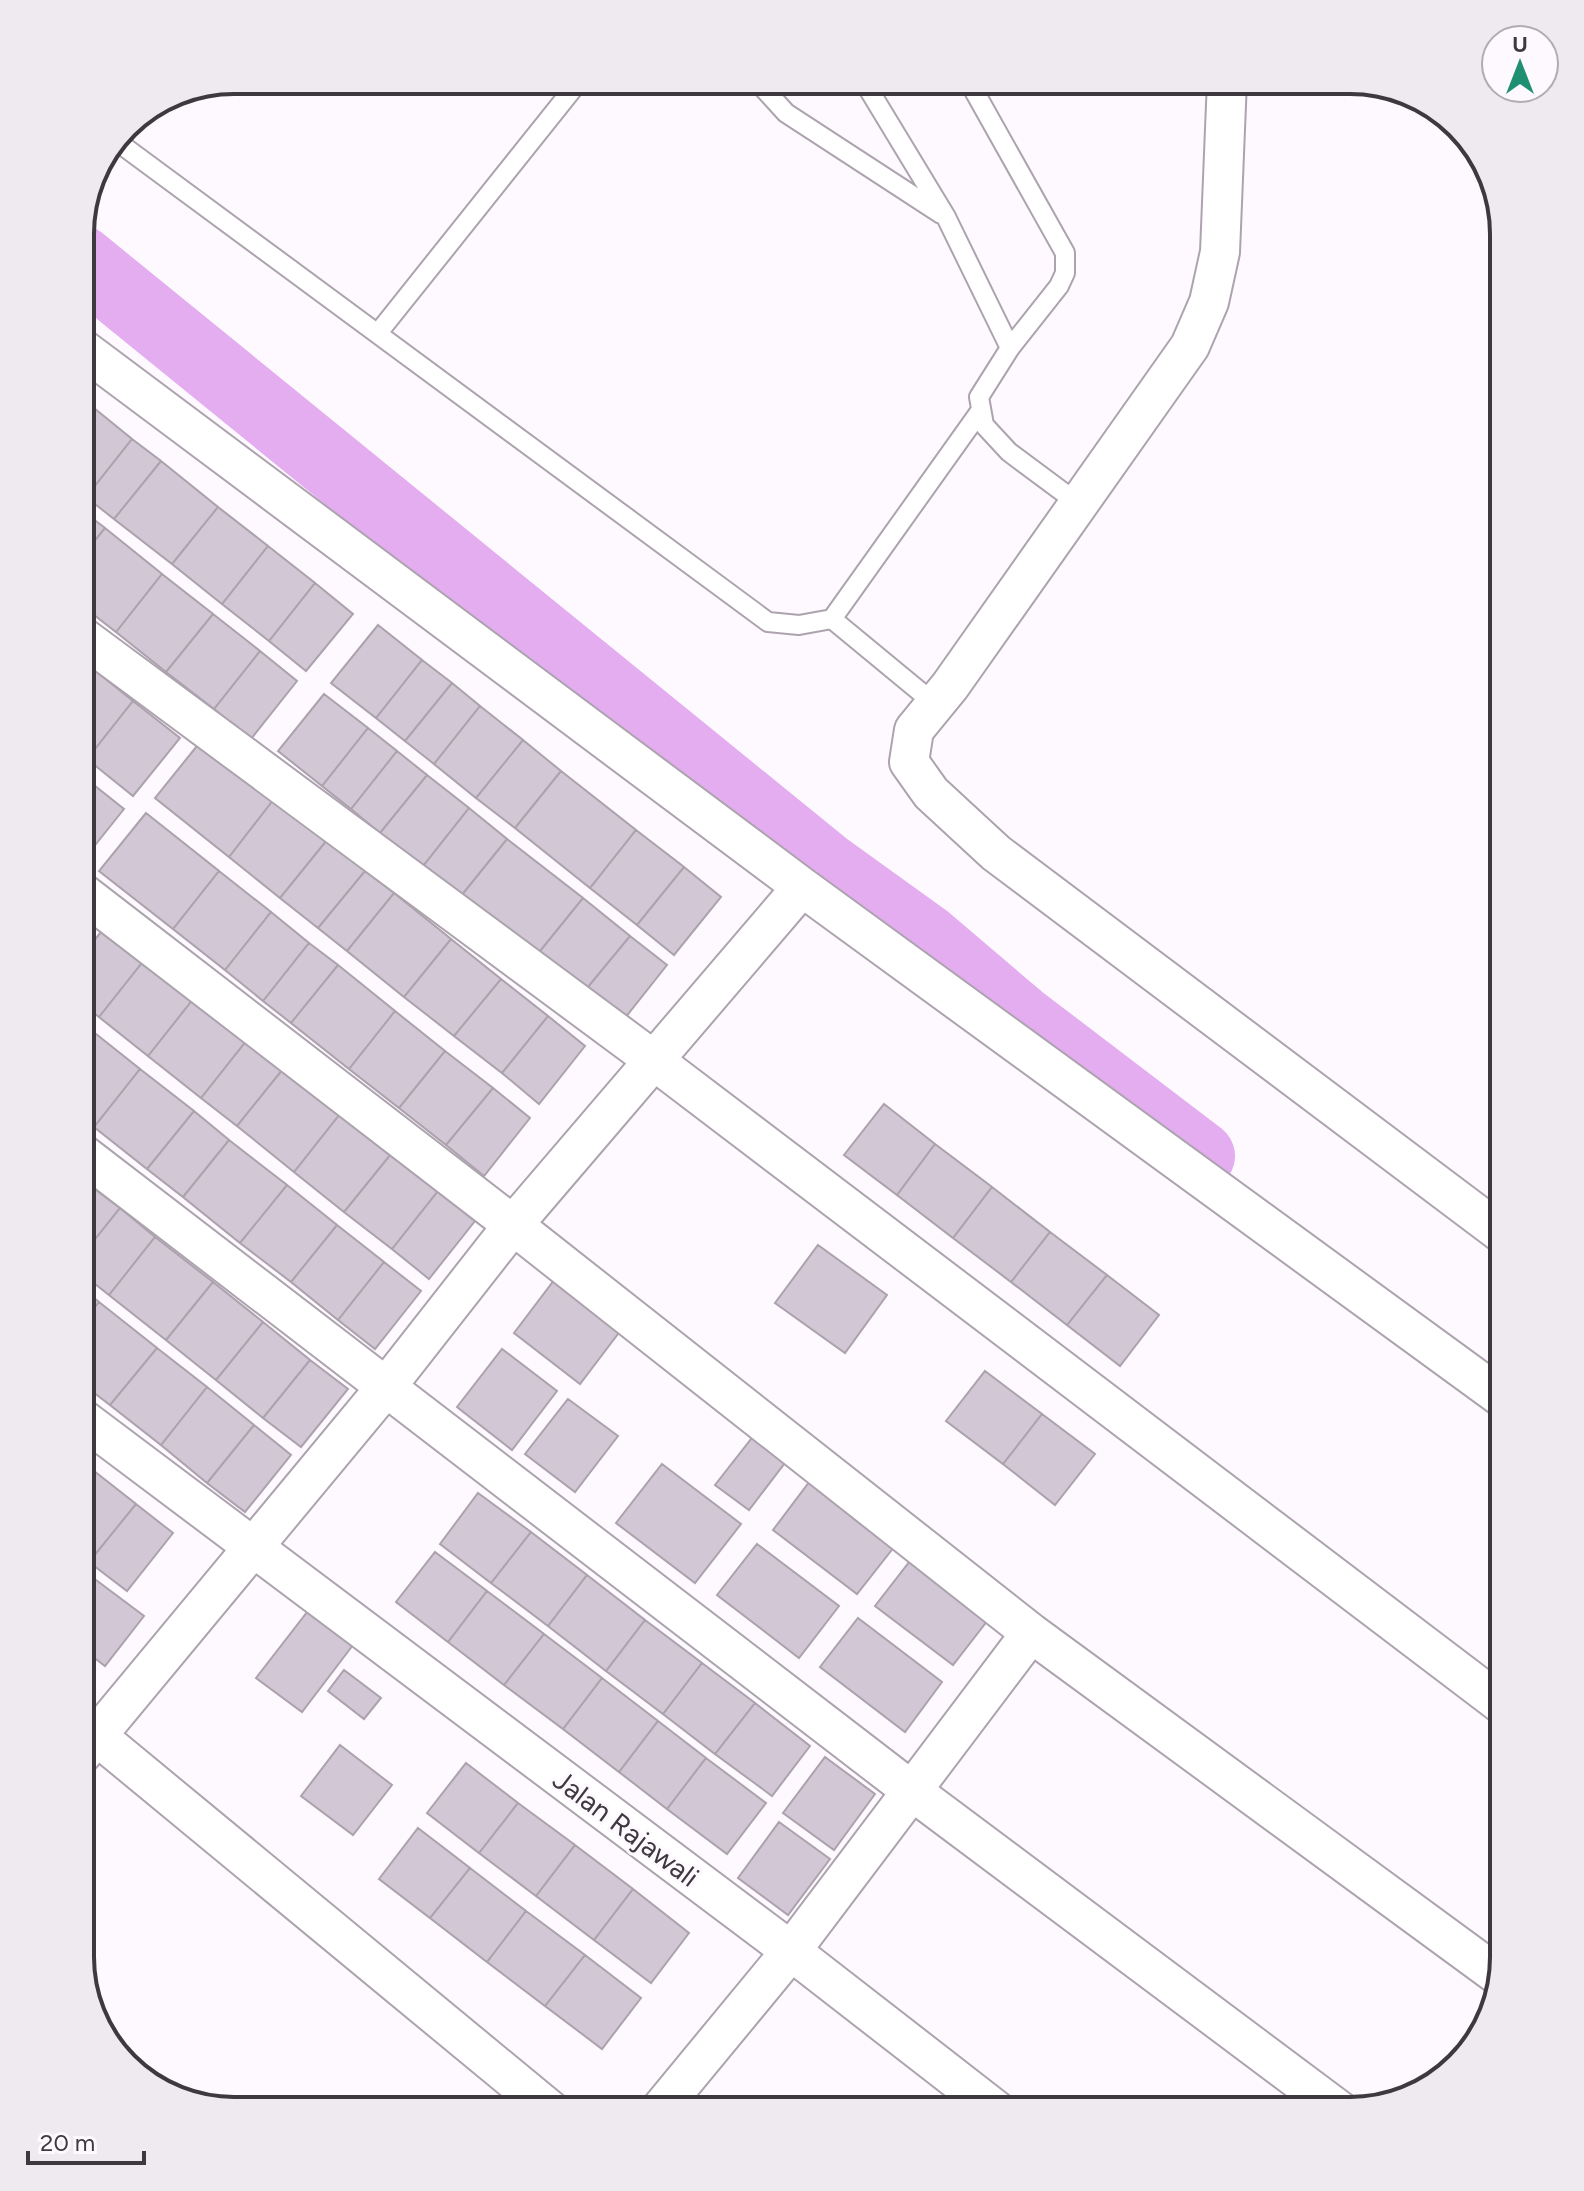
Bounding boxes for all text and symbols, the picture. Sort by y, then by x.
north arrow [1480,24,1560,104]
text: U [1512,31,1528,58]
street label: Jalan Rajawali [546,1762,706,1894]
scale bar [28,2115,144,2165]
text: 20 m [40,2128,95,2157]

